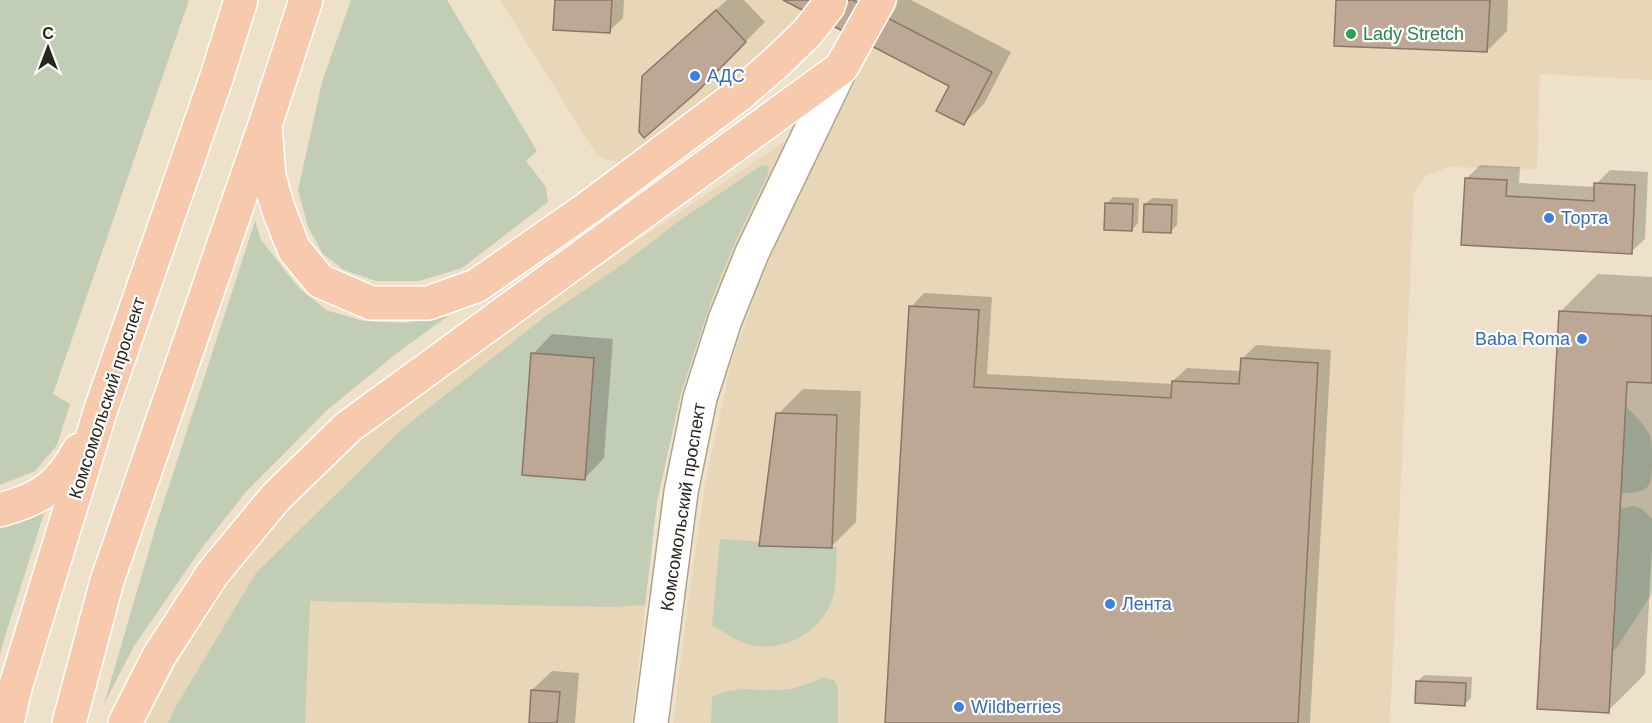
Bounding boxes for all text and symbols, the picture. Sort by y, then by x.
north arrow [18,18,78,78]
place label: Lady Stretch [1363,24,1464,44]
text: С [42,25,54,42]
marker: Lady Stretch [1344,27,1358,41]
place label: АДС [707,66,745,86]
marker: АДС [688,69,702,83]
place label: Торта [1561,208,1609,228]
marker: Торта [1542,211,1556,225]
street label: Комсомольский проспект [65,295,149,501]
place label: Baba Roma [1475,329,1571,349]
marker: Baba Roma [1575,332,1589,346]
street label: Комсомольский проспект [657,401,709,613]
place label: Лента [1122,594,1173,614]
marker: Лента [1103,597,1117,611]
place label: Wildberries [971,697,1061,717]
marker: Wildberries [952,700,966,714]

